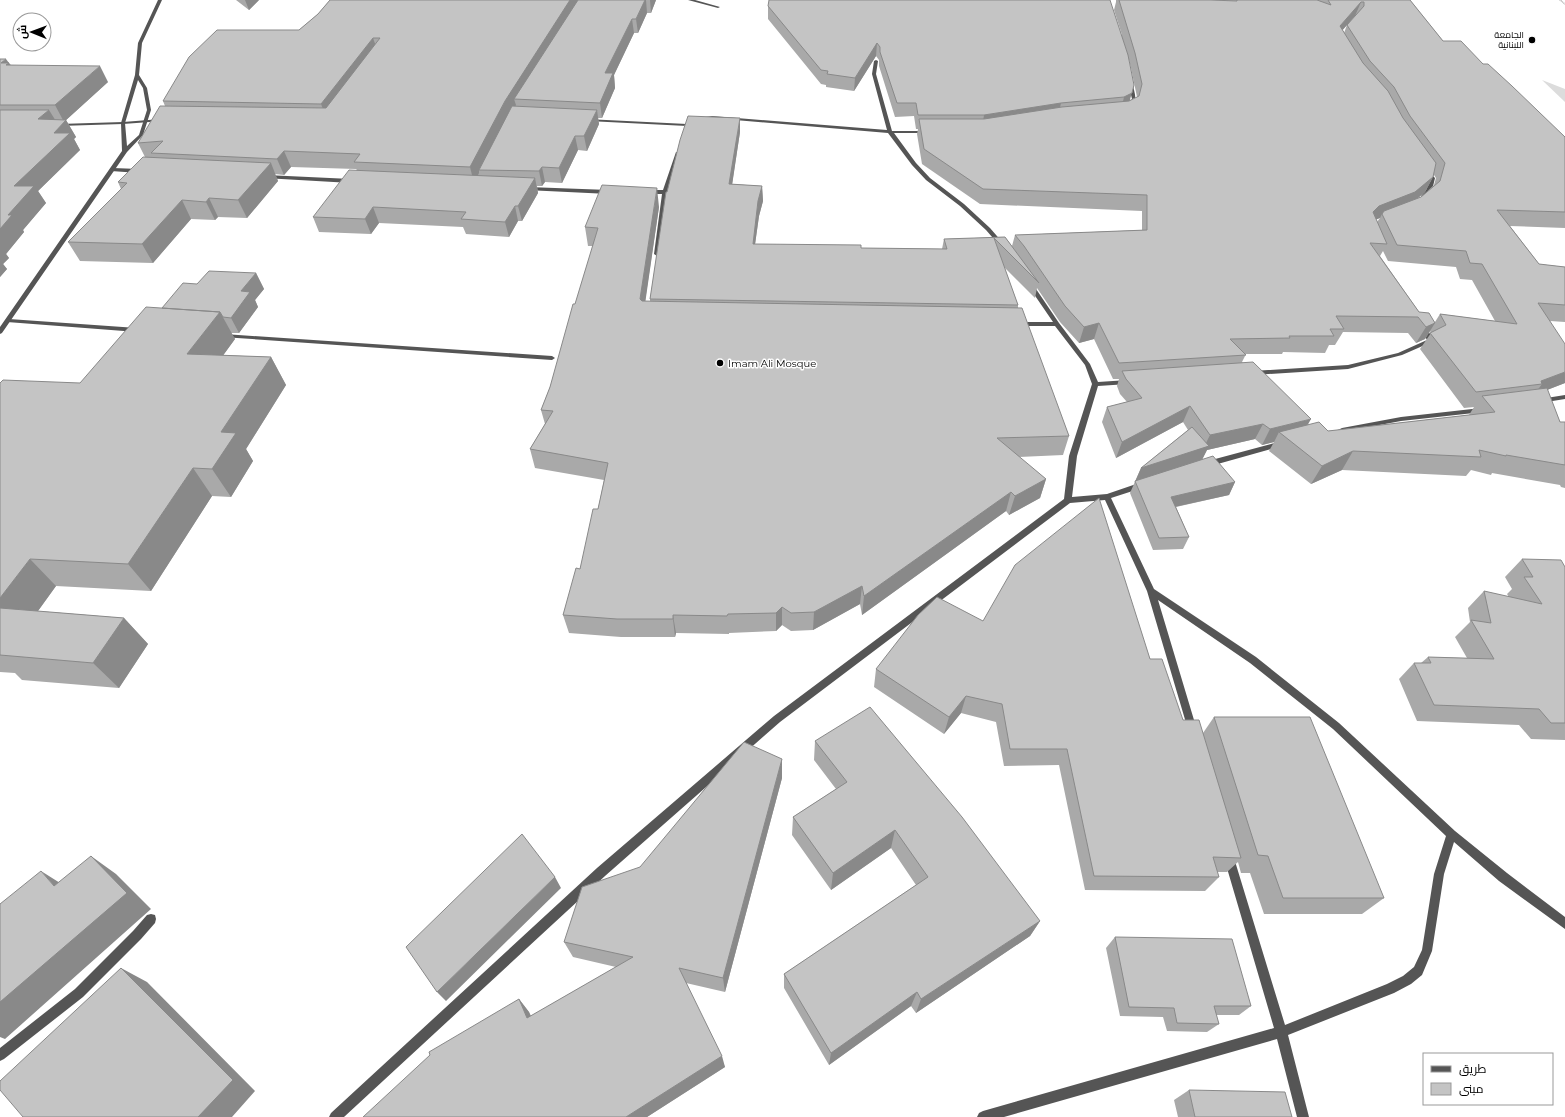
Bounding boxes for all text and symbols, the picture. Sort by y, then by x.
north arrow [12,12,52,52]
text: ش [15,25,29,39]
place label: الجامعة اللبنانية [1494,29,1524,50]
marker: الجامعة اللبنانية [1527,35,1537,45]
place label: Imam Ali Mosque [728,357,816,370]
marker: Imam Ali Mosque [715,358,725,368]
legend [1423,1053,1553,1105]
text: طريق [1459,1061,1487,1076]
text: مبنى [1459,1081,1484,1096]

